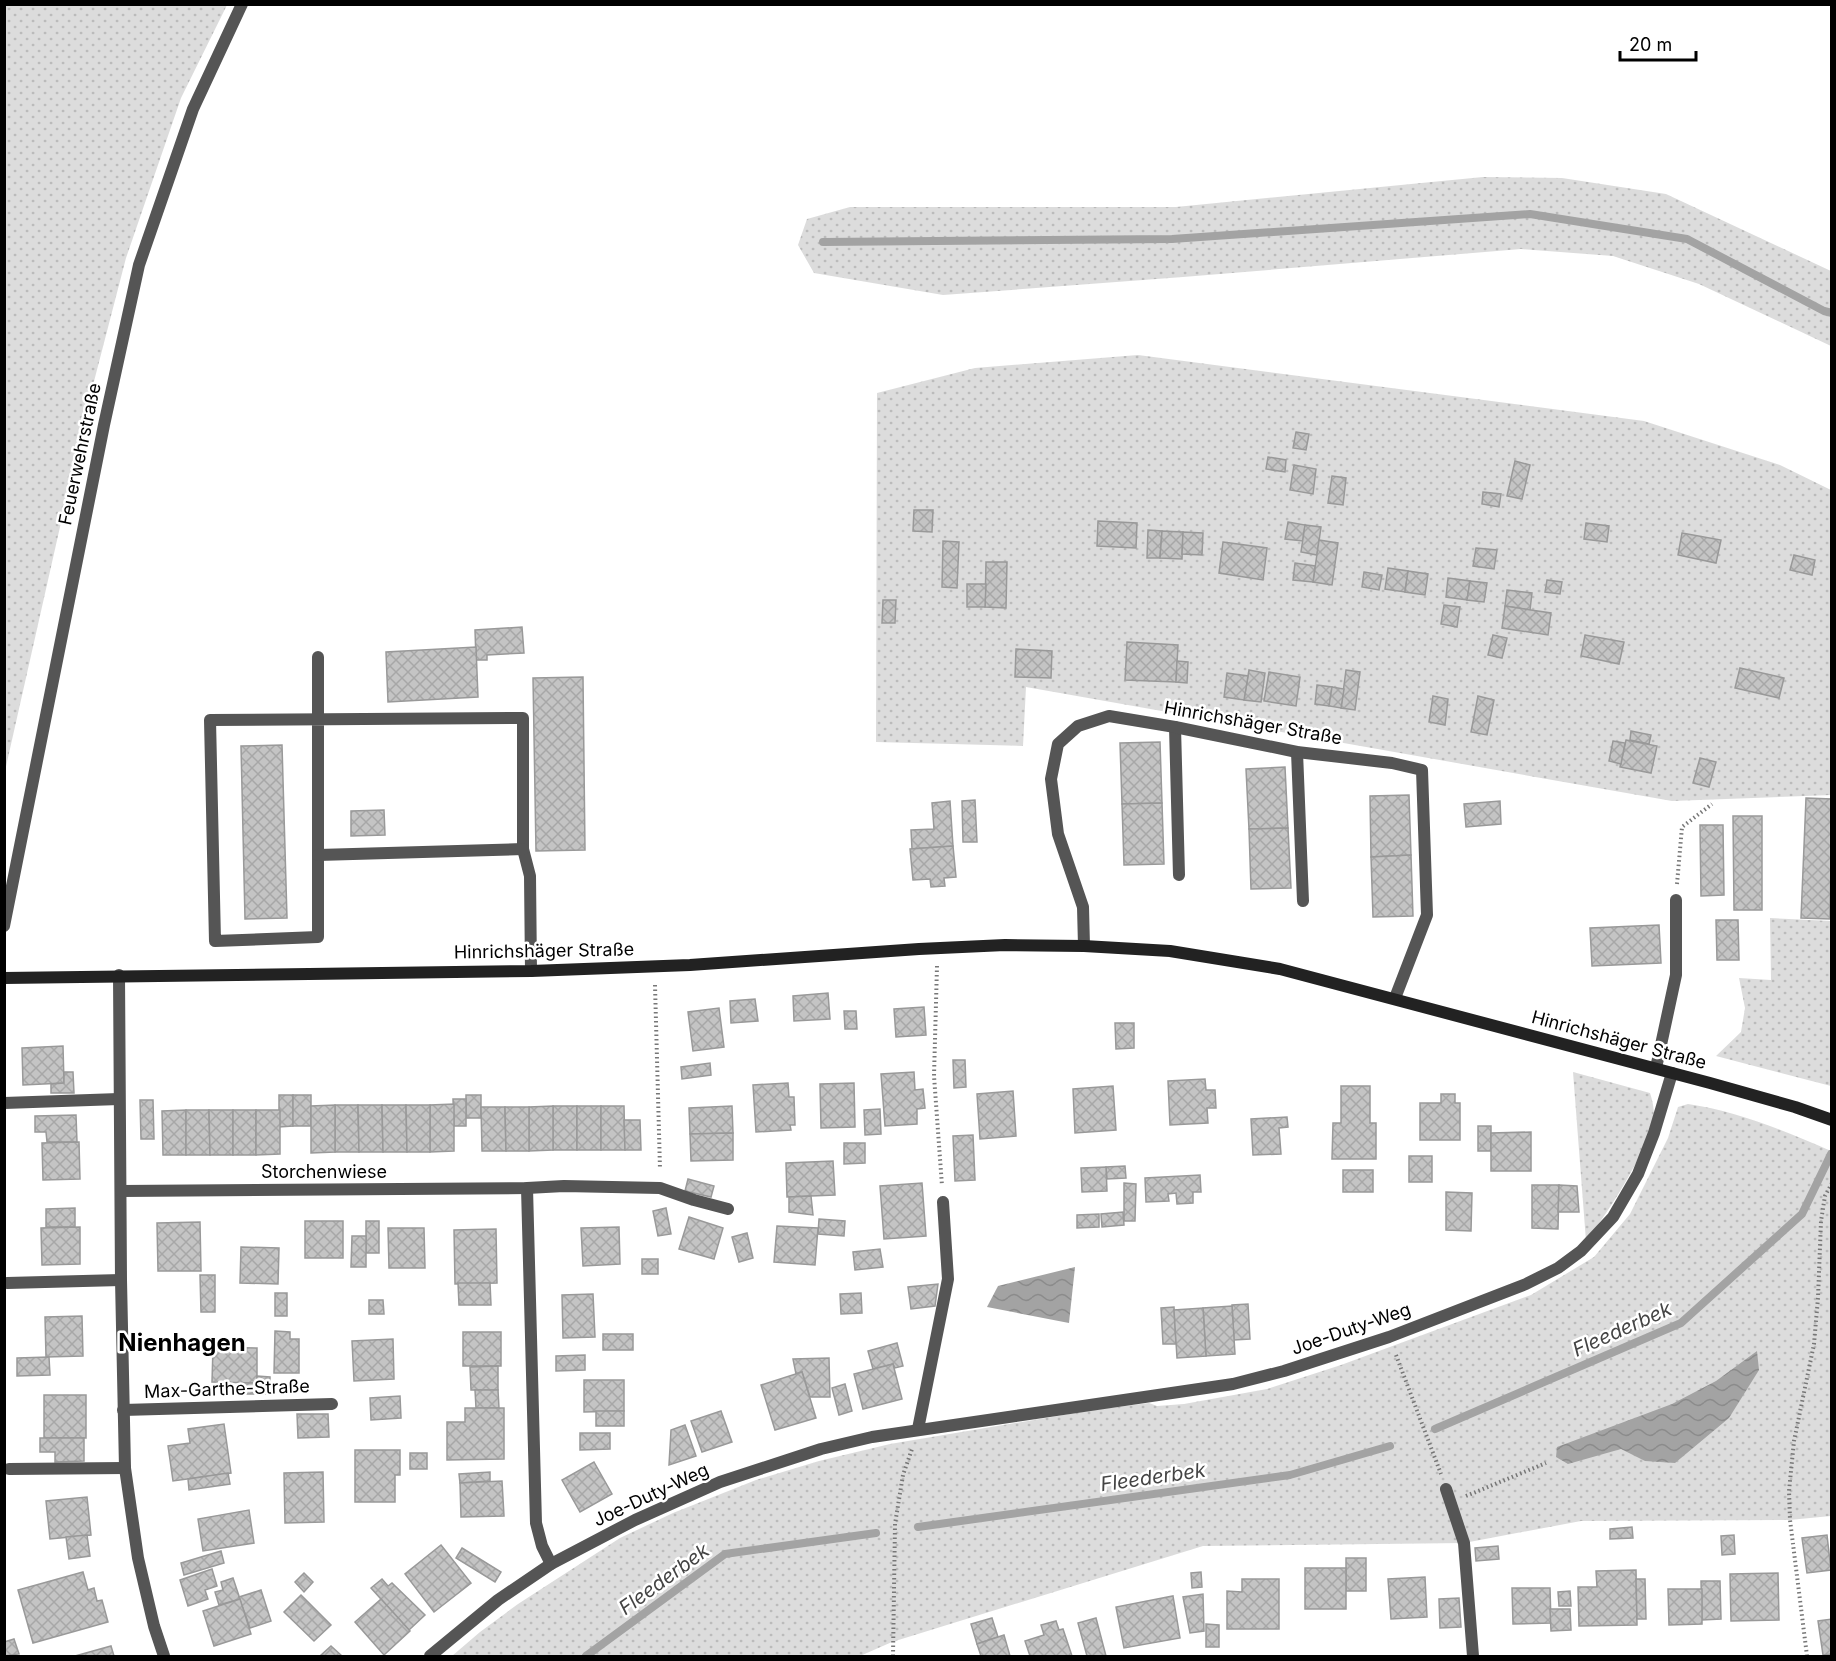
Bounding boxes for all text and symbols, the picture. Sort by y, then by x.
scale bar [1620,24,1696,62]
text: 20 m [1629,34,1672,55]
street label: Feuerwehrstraße [54,381,105,527]
street label: Hinrichshäger Straße [1163,697,1344,748]
street label: Hinrichshäger Straße [454,938,634,963]
street label: Hinrichshäger Straße [1529,1006,1709,1073]
street label: Storchenwiese [261,1161,387,1182]
water label: Fleederbek [1569,1296,1676,1362]
street label: Joe-Duty-Weg [1288,1298,1413,1359]
district label: Nienhagen [118,1328,246,1357]
street label: Max-Garthe-Straße [144,1375,310,1402]
water label: Fleederbek [1099,1458,1208,1496]
street label: Joe-Duty-Weg [590,1459,712,1530]
water label: Fleederbek [614,1538,715,1620]

